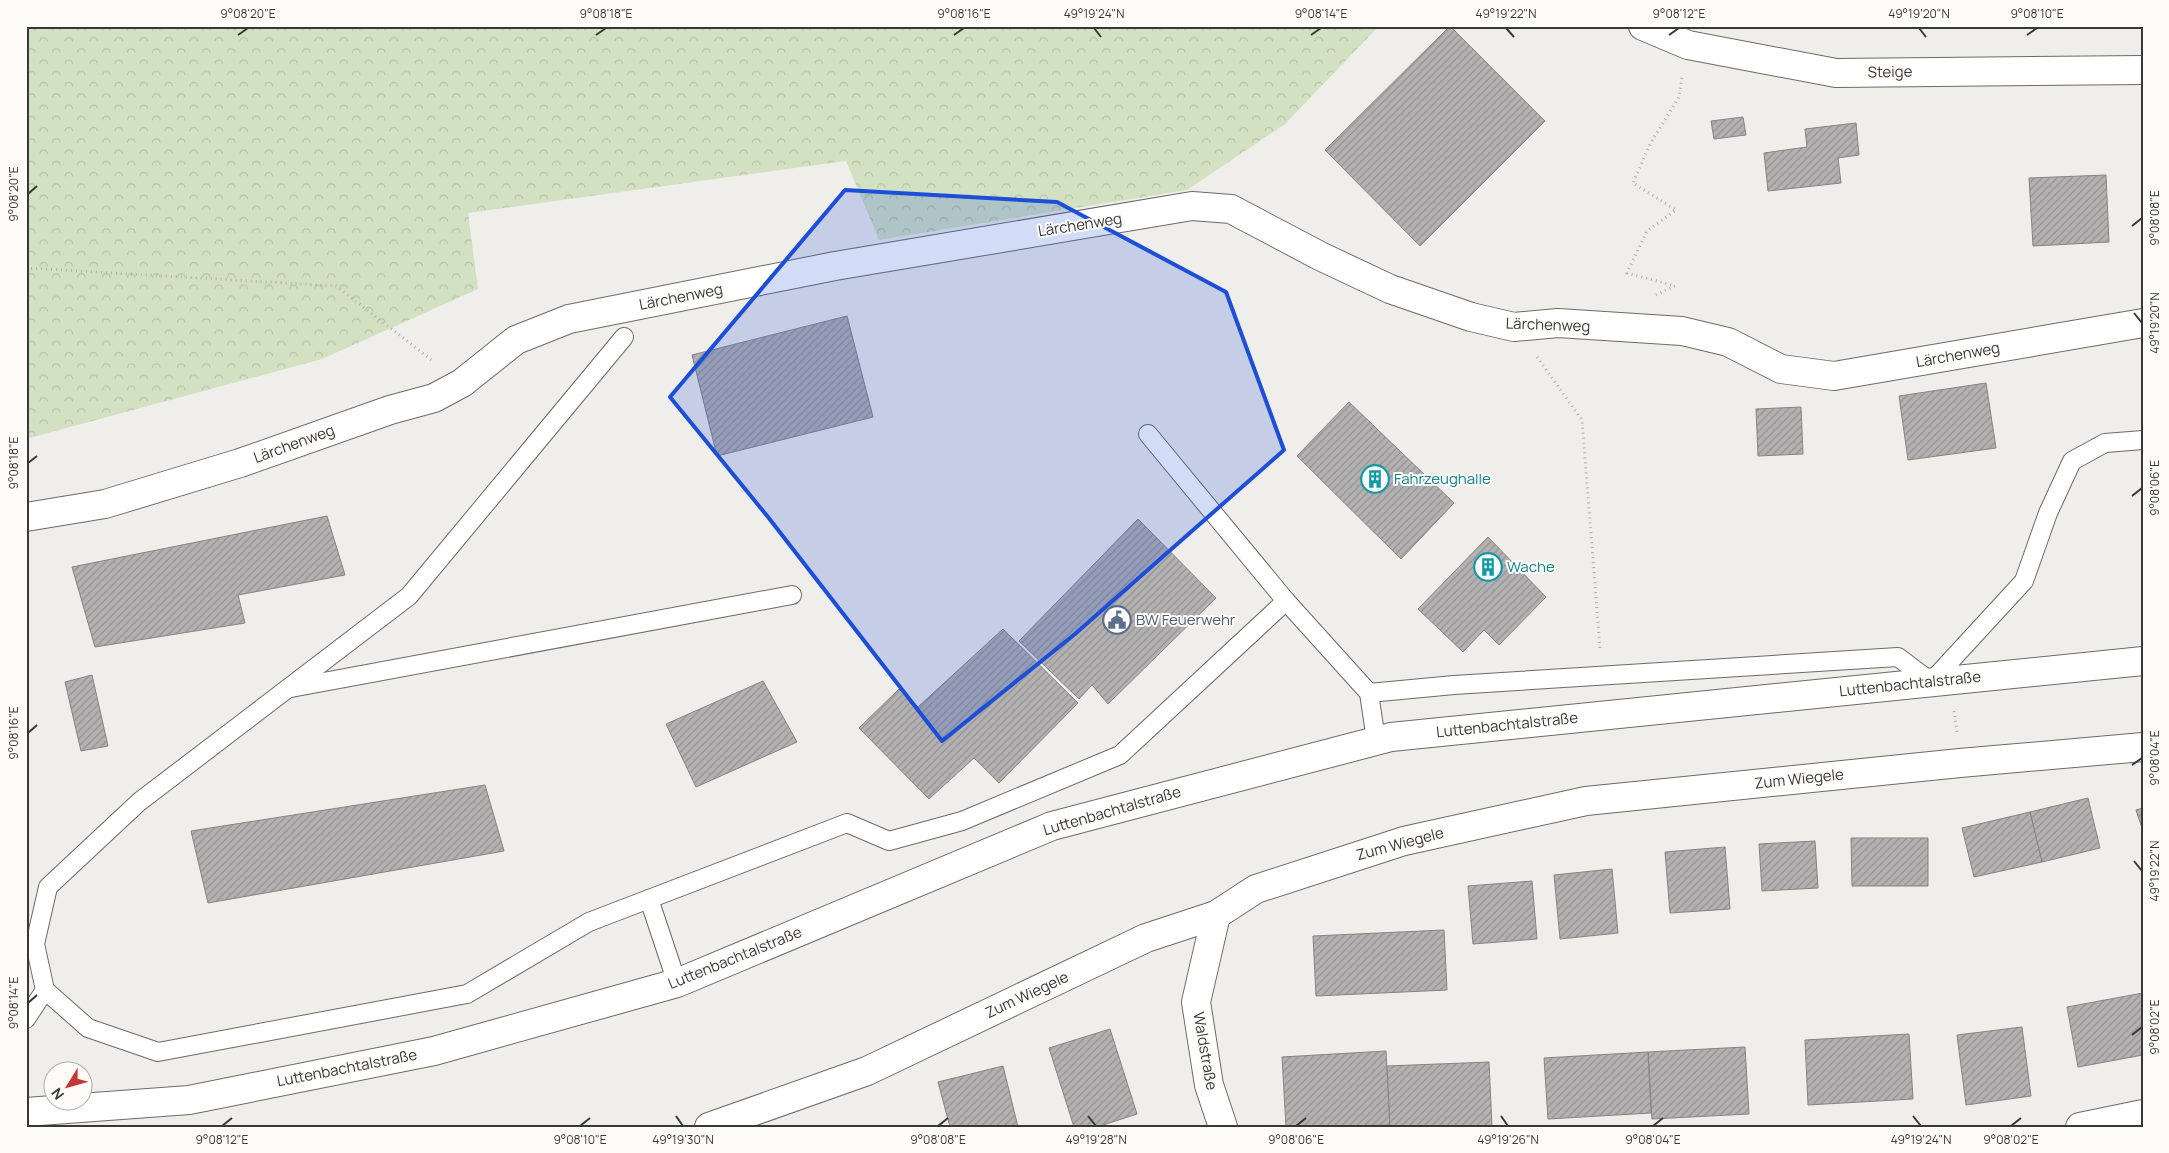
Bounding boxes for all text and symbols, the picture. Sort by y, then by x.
text: 9°08'20"E [220,5,276,22]
text: 9°08'18"E [580,5,633,22]
text: 9°08'16"E [937,5,991,22]
text: 49°19'24"N [1064,5,1124,22]
text: 9°08'14"E [1295,5,1347,22]
text: 49°19'22"N [1475,5,1537,22]
text: 9°08'12"E [1653,5,1706,22]
text: 49°19'20"N [1888,5,1950,22]
text: 9°08'10"E [2010,5,2064,22]
street label: Steige [1867,61,1913,82]
text: 9°08'20"E [5,166,22,222]
text: 9°08'08"E [2146,190,2163,246]
street label: Lärchenweg [1036,208,1123,242]
street label: Lärchenweg [637,278,725,315]
text: 49°19'20"N [2146,292,2163,354]
street label: Lärchenweg [1505,313,1591,336]
street label: Lärchenweg [1914,337,2001,372]
street label: Lärchenweg [250,419,337,468]
text: 9°08'18"E [5,436,22,489]
text: 9°08'06"E [2146,460,2163,516]
building icon: Fahrzeughalle [1360,464,1390,494]
place label: Fahrzeughalle [1394,468,1491,489]
building icon: Wache [1473,552,1503,582]
place label: Wache [1507,556,1555,577]
public building icon: BW Feuerwehr [1102,605,1132,635]
place label: BW Feuerwehr [1136,609,1236,630]
street label: Luttenbachtalstraße [1838,666,1982,701]
text: 9°08'16"E [5,706,22,760]
street label: Luttenbachtalstraße [1435,707,1579,742]
text: 9°08'04"E [2146,730,2163,786]
street label: Zum Wiegele [1753,763,1845,794]
street label: Luttenbachtalstraße [1040,781,1183,840]
street label: Zum Wiegele [1354,822,1446,865]
text: 49°19'22"N [2146,840,2163,902]
street label: Luttenbachtalstraße [665,921,805,994]
street label: Zum Wiegele [982,966,1072,1023]
text: 9°08'14"E [5,977,22,1029]
text: 9°08'02"E [2146,999,2163,1055]
street label: Waldstraße [1188,1010,1223,1092]
street label: Luttenbachtalstraße [275,1044,419,1091]
north arrow [42,1060,92,1110]
text: N [47,1084,68,1104]
text: 9°08'12"E [196,1131,249,1148]
text: 9°08'10"E [553,1131,607,1148]
text: 49°19'30"N [652,1131,714,1148]
text: 9°08'08"E [910,1131,966,1148]
text: 49°19'28"N [1065,1131,1127,1148]
text: 9°08'06"E [1268,1131,1324,1148]
text: 49°19'26"N [1477,1131,1539,1148]
text: 9°08'04"E [1625,1131,1681,1148]
text: 49°19'24"N [1891,1131,1951,1148]
text: 9°08'02"E [1983,1131,2039,1148]

